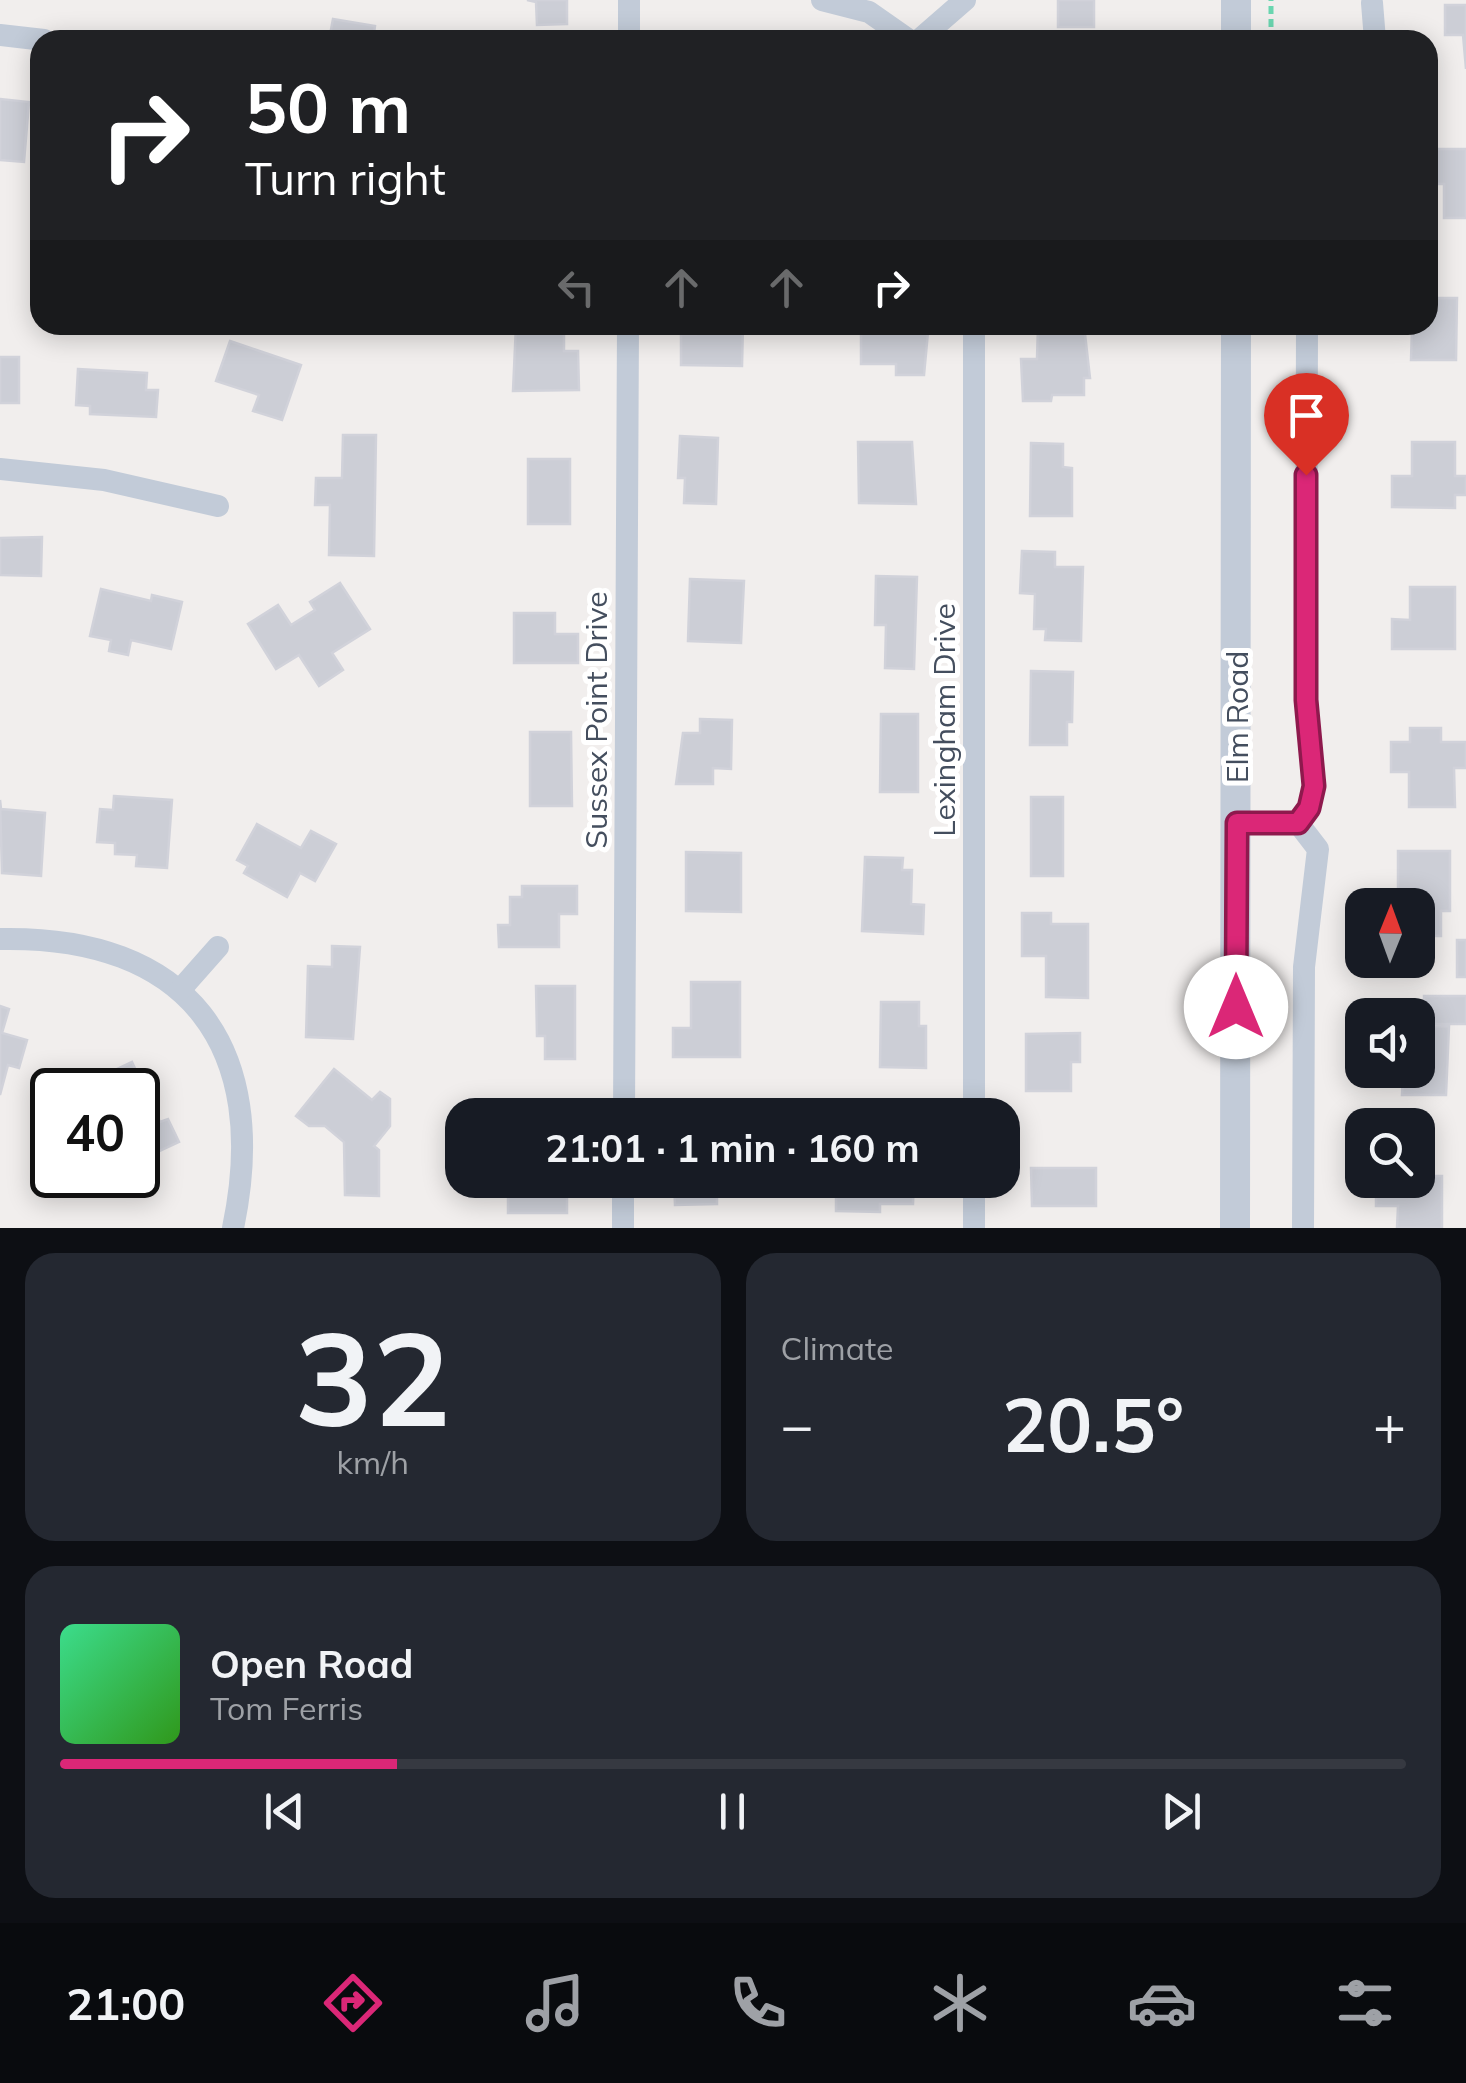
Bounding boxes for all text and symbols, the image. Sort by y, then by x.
text: 50 m [245,63,411,151]
icon: right [80,70,210,200]
text: Turn right [245,150,446,206]
icon: left [549,260,604,315]
icon: ahead [654,260,709,315]
icon: ahead [759,260,814,315]
icon: right [864,260,919,315]
pin [1264,373,1349,476]
icon: arrive [1279,388,1334,443]
street label: Sussex Point Drive [577,591,615,849]
street label: Lexingham Drive [925,603,963,837]
street label: Elm Road [1218,651,1256,783]
north arrow [1345,888,1435,978]
map controls [1345,888,1435,1198]
position arrow [1184,955,1288,1059]
button: sound [1345,998,1435,1088]
speed limit sign: 40 [30,1068,160,1198]
button: search [1345,1108,1435,1198]
text: 21:01 · 1 min · 160 m [545,1124,920,1172]
text: 32 [295,1295,451,1459]
text: Climate [781,1328,893,1368]
text: 20.5° [1002,1377,1184,1471]
text: − [781,1390,814,1459]
text: + [1373,1390,1406,1459]
text: km/h [337,1442,409,1482]
text: Open Road [210,1640,413,1688]
text: Tom Ferris [210,1688,363,1728]
icon: previous [257,1784,312,1839]
icon: pause [705,1784,760,1839]
icon: next [1154,1784,1209,1839]
icon: directions [318,1968,388,2038]
icon: music [520,1968,590,2038]
icon: phone [723,1968,793,2038]
icon: climate [925,1968,995,2038]
icon: car [1127,1968,1197,2038]
icon: filters [1330,1968,1400,2038]
text: 21:00 [66,1975,185,2031]

